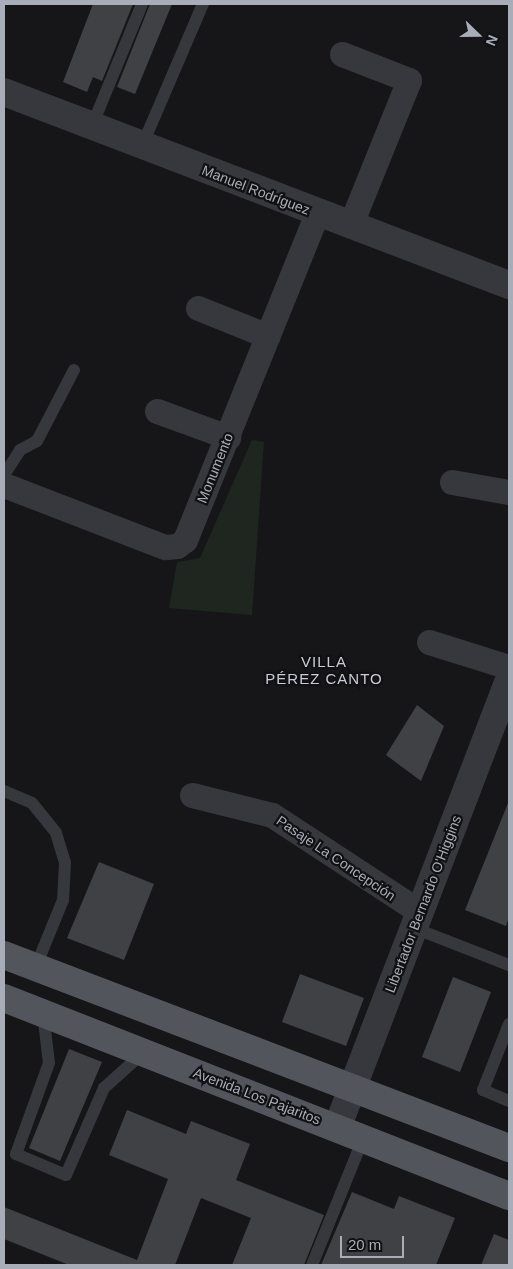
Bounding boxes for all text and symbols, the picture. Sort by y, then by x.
north arrow [453,10,503,60]
text: N [483,33,501,48]
street label: Manuel Rodríguez [200,162,312,218]
street label: Monumento [193,431,237,505]
district label: VILLA PÉREZ CANTO [264,652,384,687]
street label: Pasaje La Concepción [273,812,399,904]
street label: Libertador Bernardo O'Higgins [381,813,465,995]
street label: Avenida Los Pajaritos [191,1064,323,1128]
scale bar [343,1226,407,1258]
text: 20 m [348,1236,381,1253]

